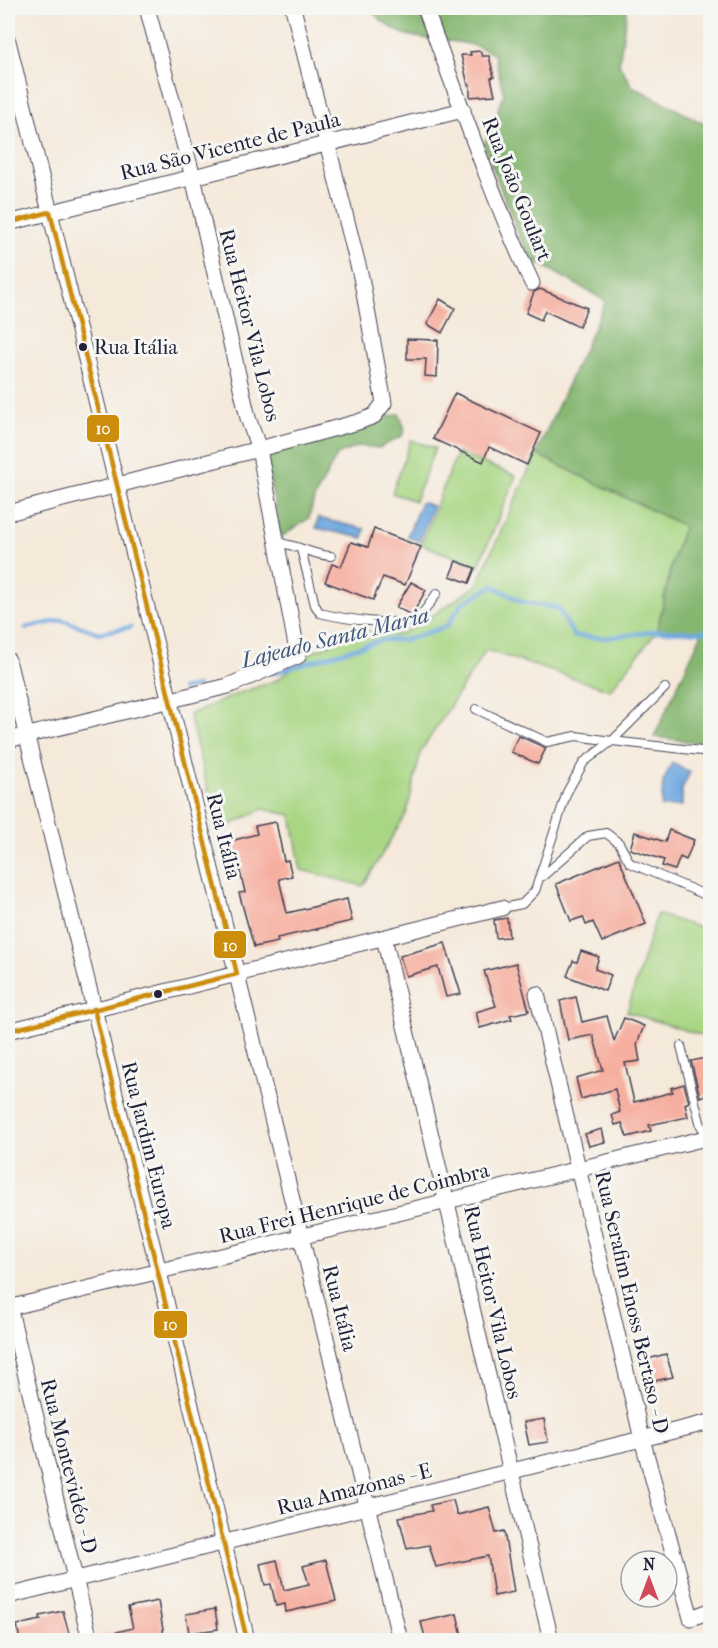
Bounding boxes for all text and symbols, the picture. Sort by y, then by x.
street label: Rua São Vicente de Paula [117,107,343,185]
street label: Rua João Goulart [477,113,557,265]
street label: Rua Heitor Vila Lobos [214,226,286,424]
place label: Rua Itália [94,336,178,359]
marker: Rua Itália [77,341,89,353]
line badge: 10 [86,414,120,443]
text: 10 [96,419,110,438]
water label: Lajeado Santa Maria [236,602,432,674]
street label: Rua Itália [202,790,246,882]
line badge: 10 [213,930,247,959]
text: 10 [223,936,237,955]
unlabelled marker [152,988,164,1000]
street label: Rua Jardim Europa [117,1059,181,1231]
street label: Rua Frei Henrique de Coimbra [216,1158,492,1248]
street label: Rua Serafim Enoss Bertaso - D [590,1168,674,1436]
street label: Rua Heitor Vila Lobos [459,1203,527,1401]
street label: Rua Itália [318,1262,362,1354]
line badge: 10 [153,1310,188,1339]
text: 10 [163,1315,177,1334]
street label: Rua Montevidéo - D [36,1376,102,1556]
street label: Rua Amazonas - E [274,1458,434,1520]
north arrow [619,1549,679,1609]
text: N [643,1555,656,1574]

